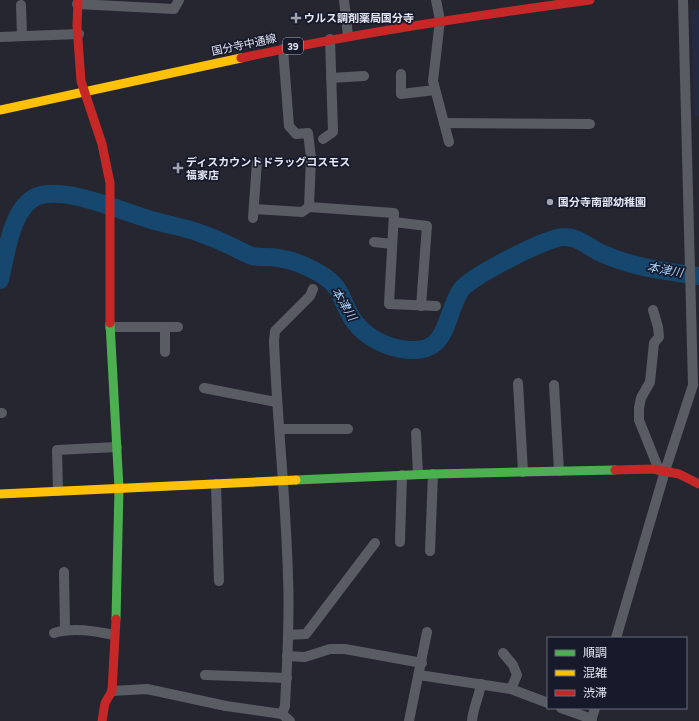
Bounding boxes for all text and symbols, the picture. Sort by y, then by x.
place label: ウルス調剤薬局国分寺 [304,12,414,25]
marker: ウルス調剤薬局国分寺 [291,13,301,23]
street label: 国分寺中通線 [210,32,278,58]
road number: 39 [283,38,303,54]
place label: ディスカウントドラッグコスモス 福家店 [186,156,350,182]
marker: ディスカウントドラッグコスモス 福家店 [173,163,183,173]
place label: 国分寺南部幼稚園 [558,196,646,209]
marker: 国分寺南部幼稚園 [545,197,555,207]
water label: 本津川 [646,260,686,280]
water label: 本津川 [329,285,360,325]
legend [547,637,687,709]
text: 順調 [583,646,607,660]
text: 混雑 [583,666,607,680]
text: 渋滞 [583,686,607,700]

